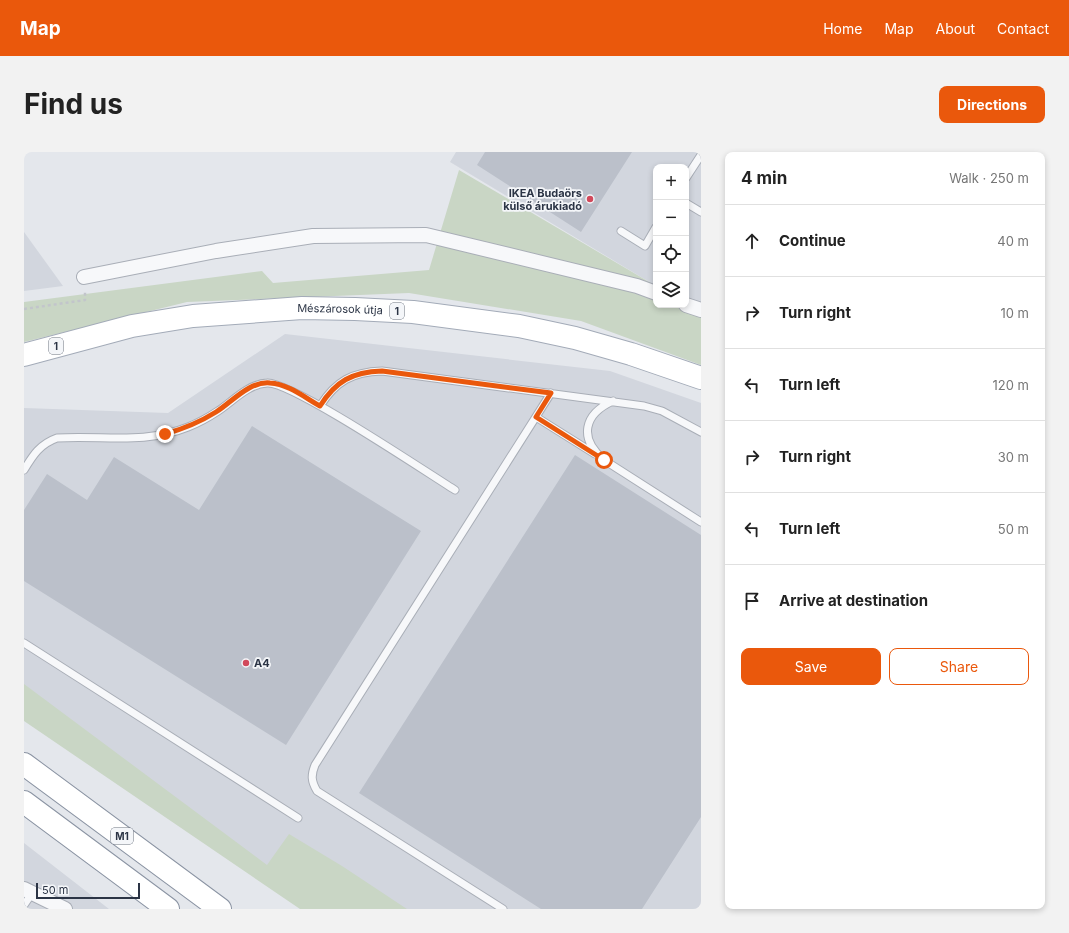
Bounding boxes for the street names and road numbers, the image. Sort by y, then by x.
street label: Mészárosok útja [297,301,383,317]
road number: 1 [390,303,404,319]
road number: 1 [49,338,63,354]
road number: M1 [111,828,133,844]

